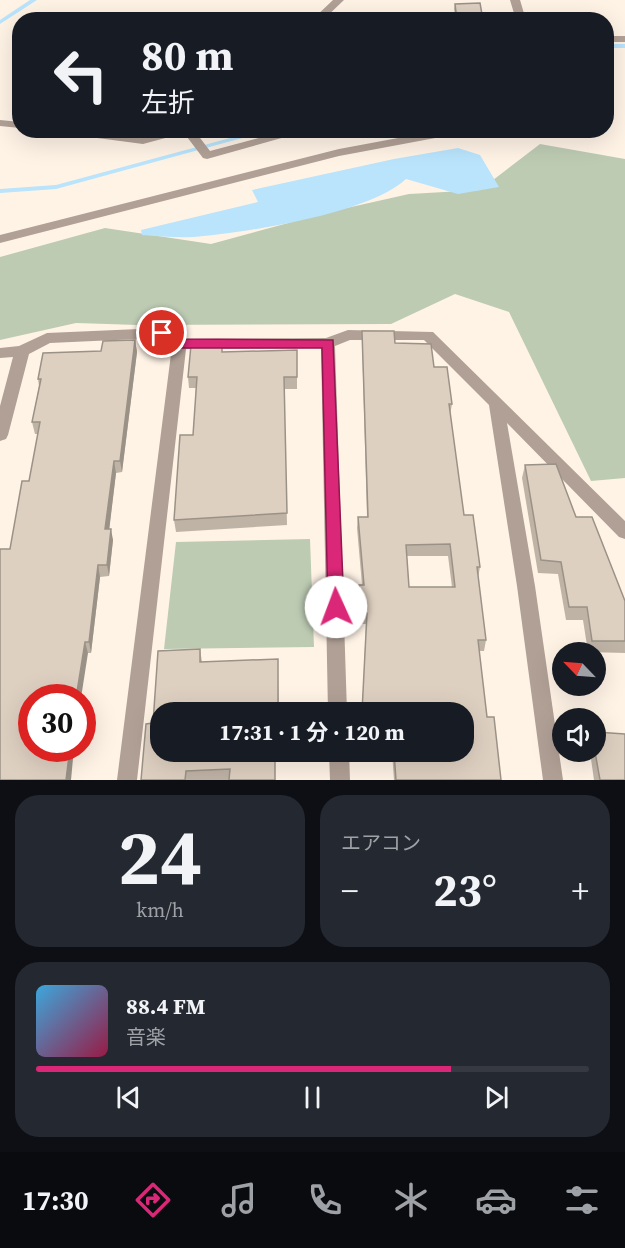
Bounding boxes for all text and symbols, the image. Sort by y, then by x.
text: 80 m [141,26,234,84]
icon: left [42,36,120,114]
text: 左折 [141,84,195,121]
pin [136,307,187,358]
icon: arrive [145,316,178,349]
position arrow [304,575,368,639]
north arrow [552,642,606,696]
map controls [552,642,606,762]
speed limit sign: 30 [18,684,96,762]
button: sound [552,708,606,762]
text: 17:31 · 1 分 · 120 m [219,717,405,747]
text: 24 [118,803,202,910]
text: エアコン [341,829,421,857]
text: 23° [433,859,497,921]
text: − [341,868,359,913]
text: + [571,868,589,913]
text: km/h [136,896,184,924]
text: 88.4 FM [126,991,205,1021]
text: 音楽 [126,1023,166,1051]
icon: previous [112,1081,145,1114]
icon: pause [296,1081,329,1114]
icon: next [480,1081,513,1114]
icon: directions [132,1179,174,1221]
icon: music [218,1179,260,1221]
icon: phone [304,1179,346,1221]
icon: climate [390,1179,432,1221]
icon: car [475,1179,517,1221]
icon: filters [561,1179,603,1221]
text: 17:30 [22,1182,89,1219]

